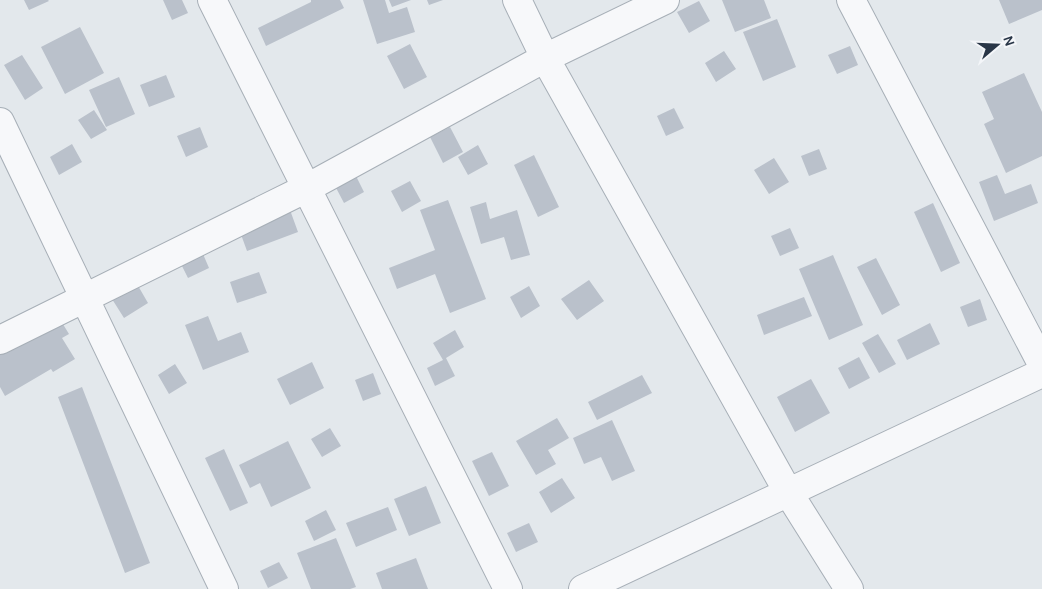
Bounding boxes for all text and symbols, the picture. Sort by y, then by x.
north arrow [972,20,1022,70]
text: N [999,33,1018,48]

